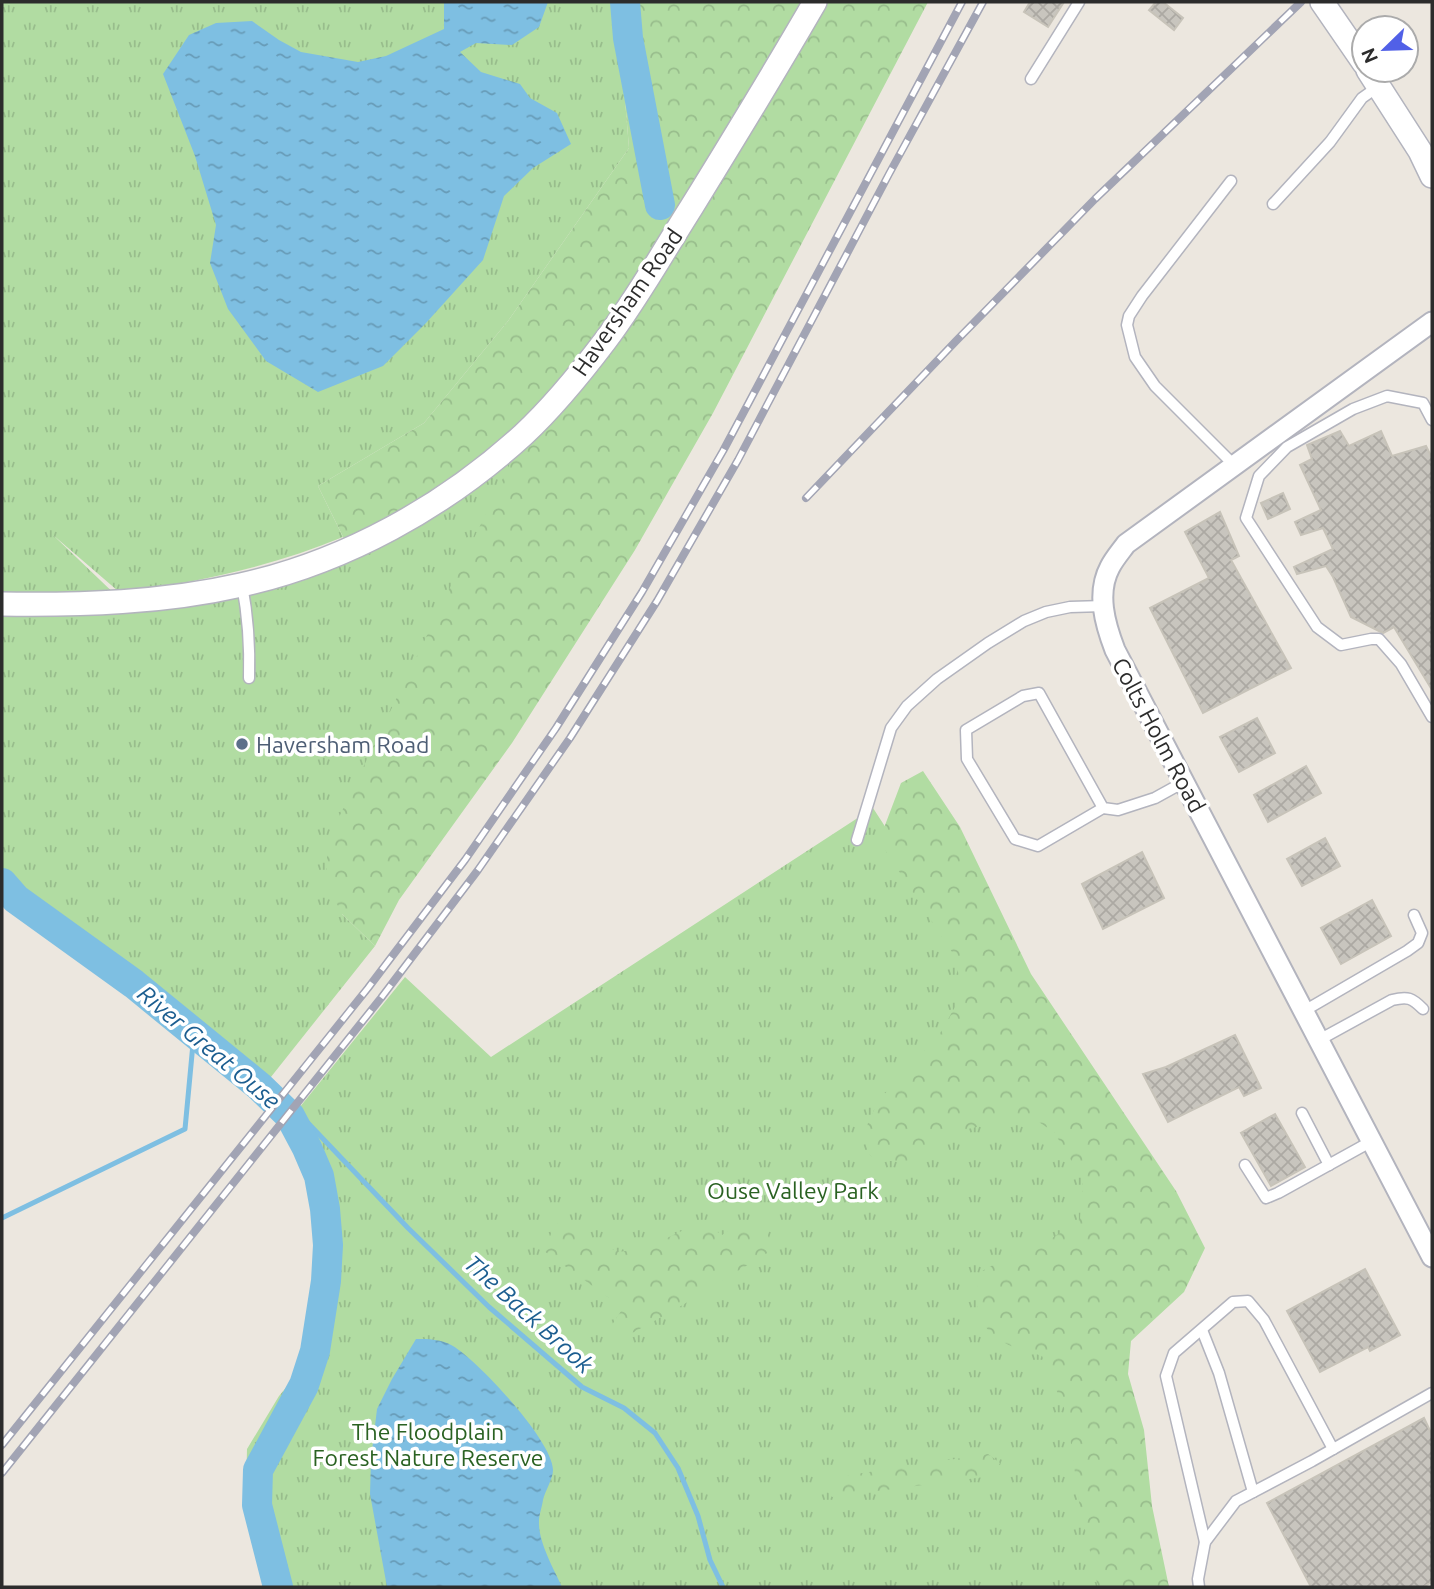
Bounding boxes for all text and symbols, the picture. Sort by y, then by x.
north arrow [1350,14,1420,84]
text: N [1356,45,1382,66]
street label: Haversham Road [567,224,687,380]
street label: Colts Holm Road [1108,653,1210,817]
place label: Haversham Road [256,732,430,757]
marker: Haversham Road [234,736,250,752]
water label: River Great Ouse [132,980,286,1114]
park label: Ouse Valley Park [707,1178,879,1203]
water label: The Back Brook [459,1249,599,1379]
park label: The Floodplain Forest Nature Reserve [312,1419,544,1470]

